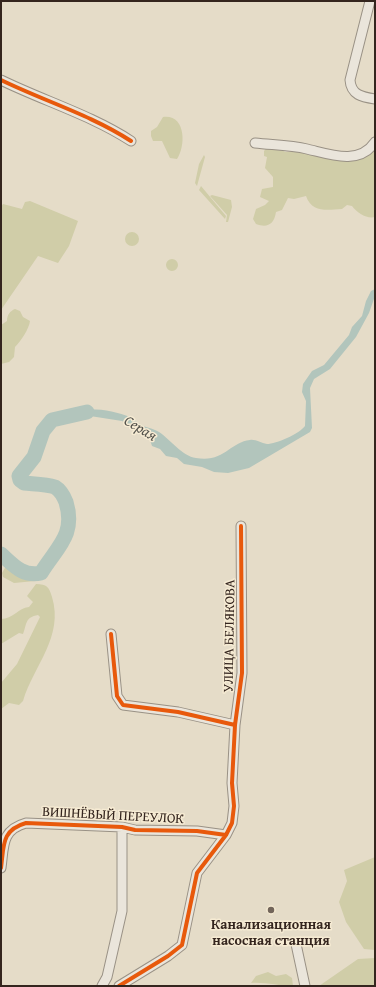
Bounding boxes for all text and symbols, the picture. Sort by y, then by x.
water label: Серая [120,412,160,446]
street label: УЛИЦА БЕЛЯКОВА [221,579,239,693]
street label: ВИШНЁВЫЙ ПЕРЕУЛОК [42,804,184,828]
marker: Канализационная насосная станция [266,905,276,915]
place label: Канализационная насосная станция [211,917,331,950]

